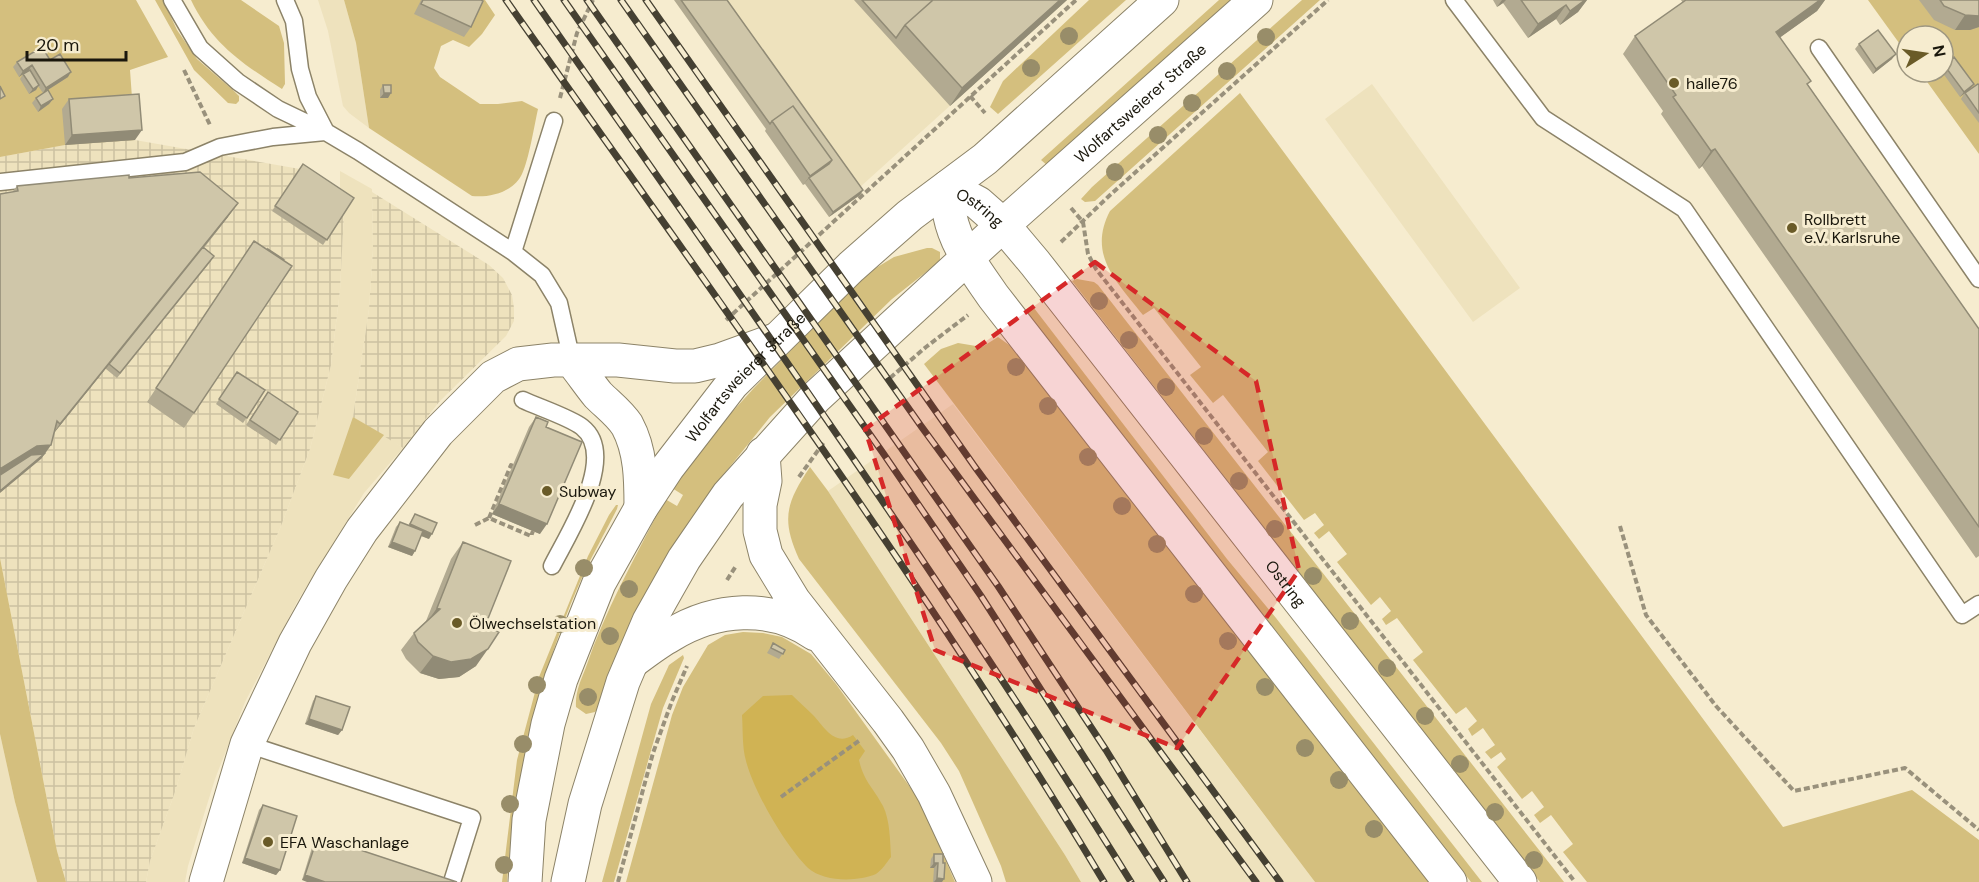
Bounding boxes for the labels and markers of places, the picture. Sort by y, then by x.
place label: halle76 [1686,73,1738,94]
marker: halle76 [1667,76,1681,90]
place label: Rollbrett e.V. Karlsruhe [1804,209,1900,248]
marker: Rollbrett e.V. Karlsruhe [1785,221,1799,235]
place label: Subway [559,481,617,502]
marker: Subway [540,484,554,498]
place label: Ölwechselstation [469,613,596,634]
marker: Ölwechselstation [450,616,464,630]
place label: EFA Waschanlage [280,832,409,853]
marker: EFA Waschanlage [261,835,275,849]

